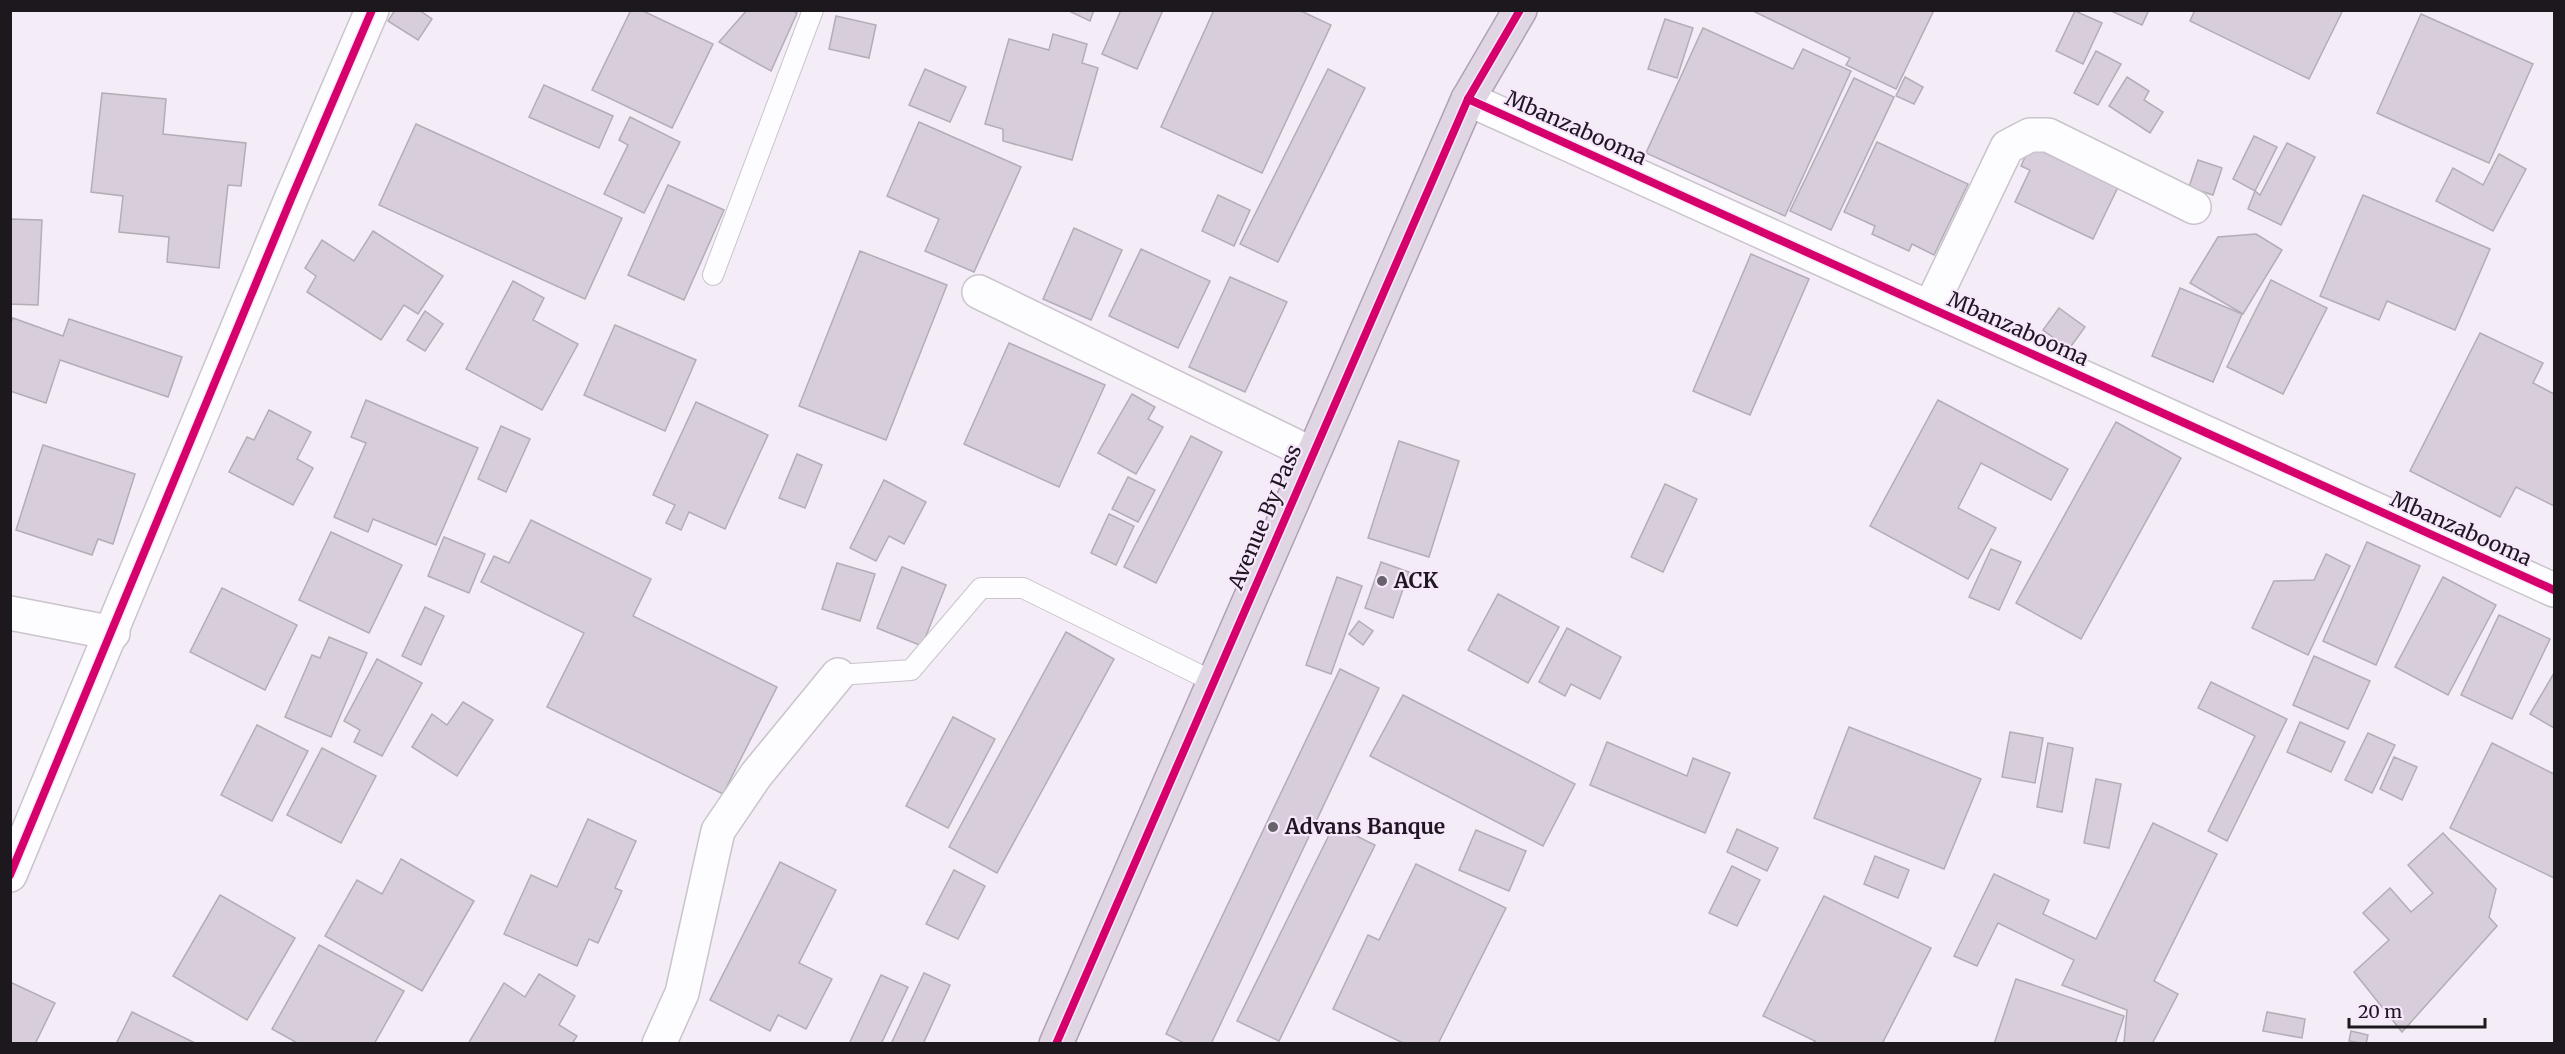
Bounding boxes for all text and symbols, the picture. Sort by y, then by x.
street label: Mbanzabooma [1501,84,1651,171]
street label: Mbanzabooma [1943,285,2093,372]
street label: Avenue By Pass [1221,440,1307,594]
street label: Mbanzabooma [2386,485,2536,572]
place label: ACK [1393,567,1438,594]
marker: ACK [1375,574,1389,588]
place label: Advans Banque [1284,813,1445,840]
marker: Advans Banque [1266,820,1280,834]
scale bar [2349,991,2486,1029]
text: 20 m [2358,1000,2402,1023]

